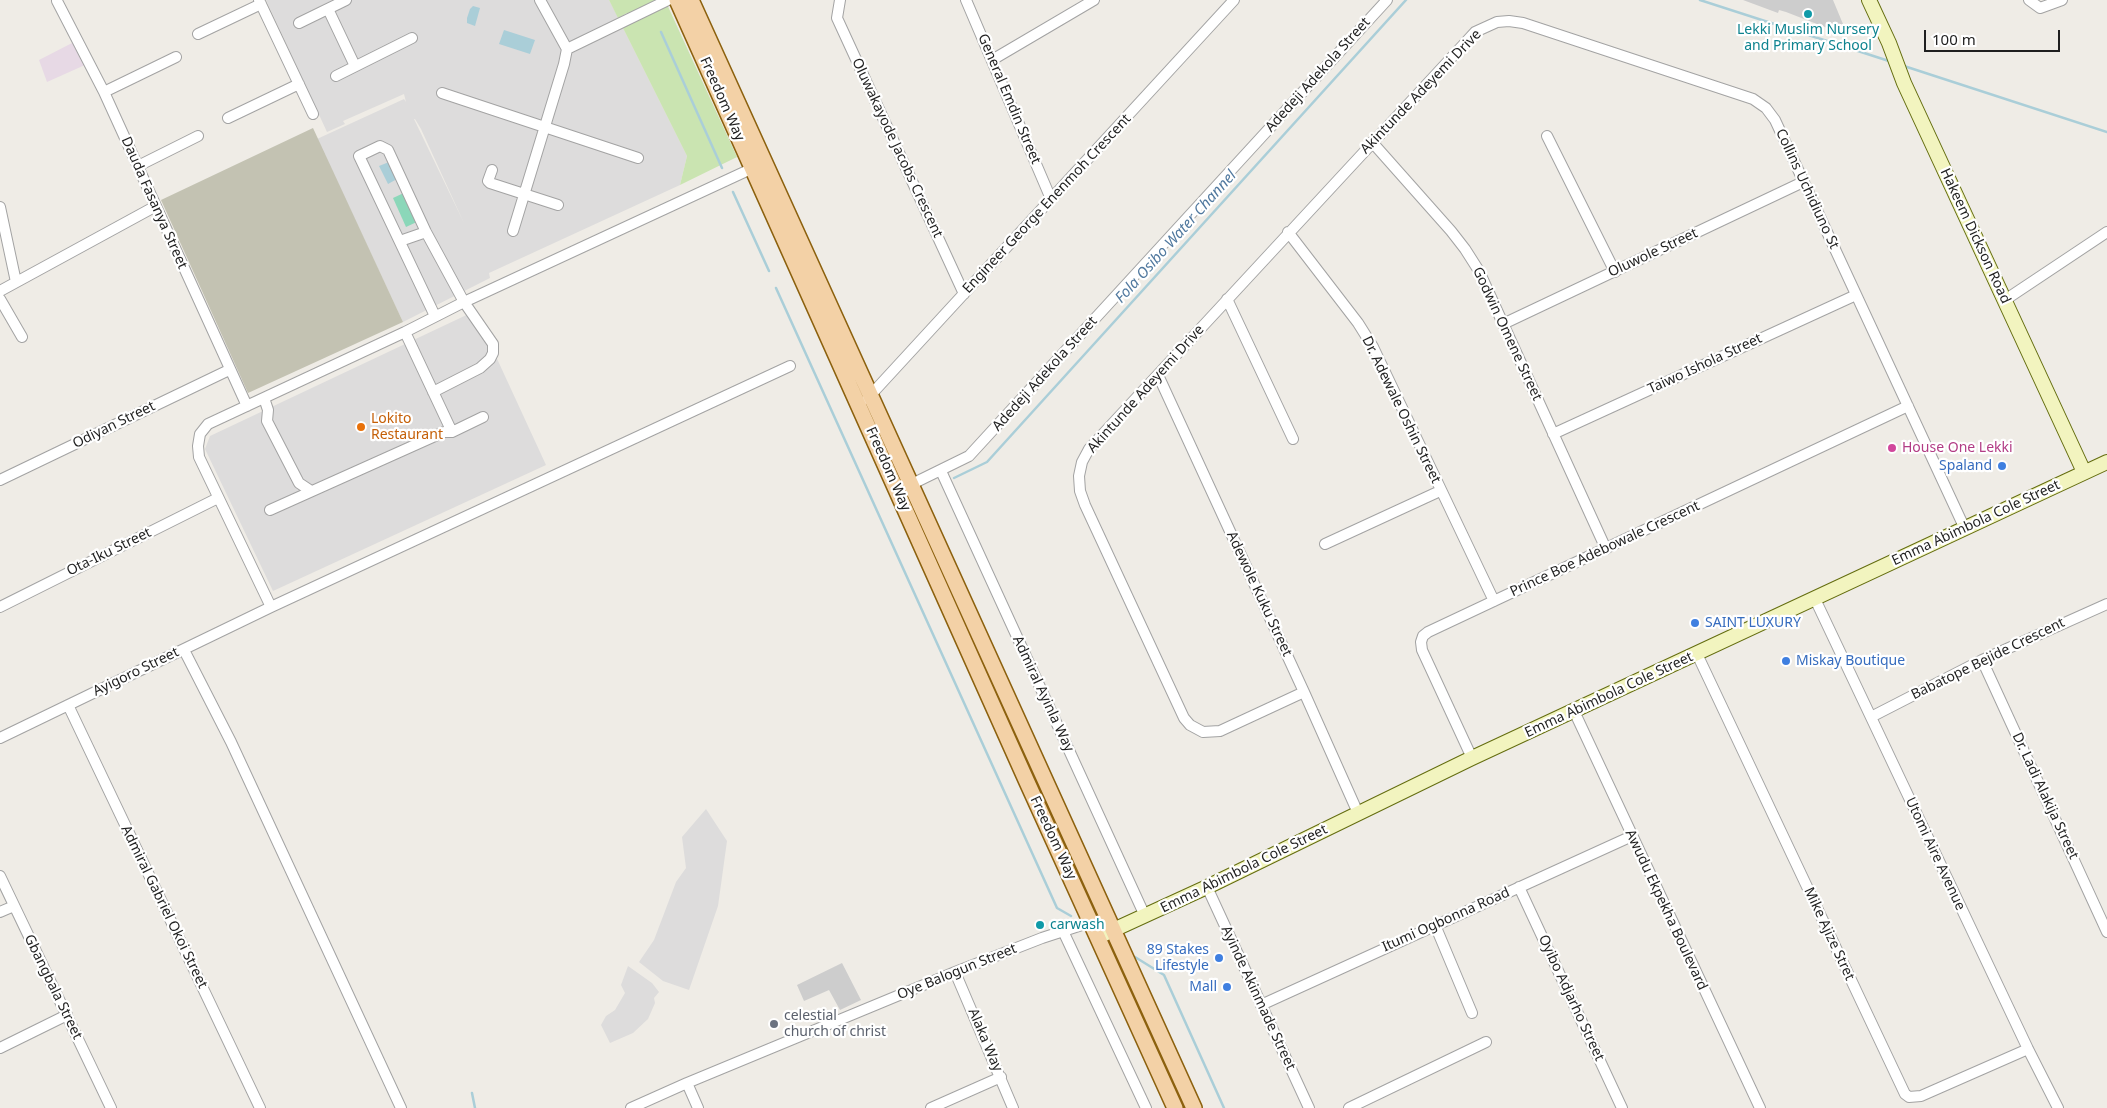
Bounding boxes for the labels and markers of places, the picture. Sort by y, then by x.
marker: Lekki Muslim Nursery and Primary School [1802,8,1814,20]
place label: Lekki Muslim Nursery and Primary School [1737,22,1879,54]
place label: Lokito Restaurant [371,411,443,444]
marker: Lokito Restaurant [355,421,367,433]
place label: House One Lekki [1902,440,2013,456]
marker: House One Lekki [1886,442,1898,454]
place label: Spaland [1939,458,1992,474]
marker: Spaland [1996,460,2008,472]
place label: SAINT LUXURY [1705,615,1801,631]
marker: SAINT LUXURY [1689,617,1701,629]
place label: Miskay Boutique [1796,653,1905,669]
marker: Miskay Boutique [1780,655,1792,667]
place label: carwash [1050,917,1105,933]
marker: carwash [1034,919,1046,931]
place label: 89 Stakes Lifestyle [1147,942,1209,974]
marker: 89 Stakes Lifestyle [1213,952,1225,964]
place label: Mall [1189,979,1217,995]
marker: Mall [1221,981,1233,993]
place label: celestial church of christ [784,1008,886,1040]
marker: celestial church of christ [768,1018,780,1030]

